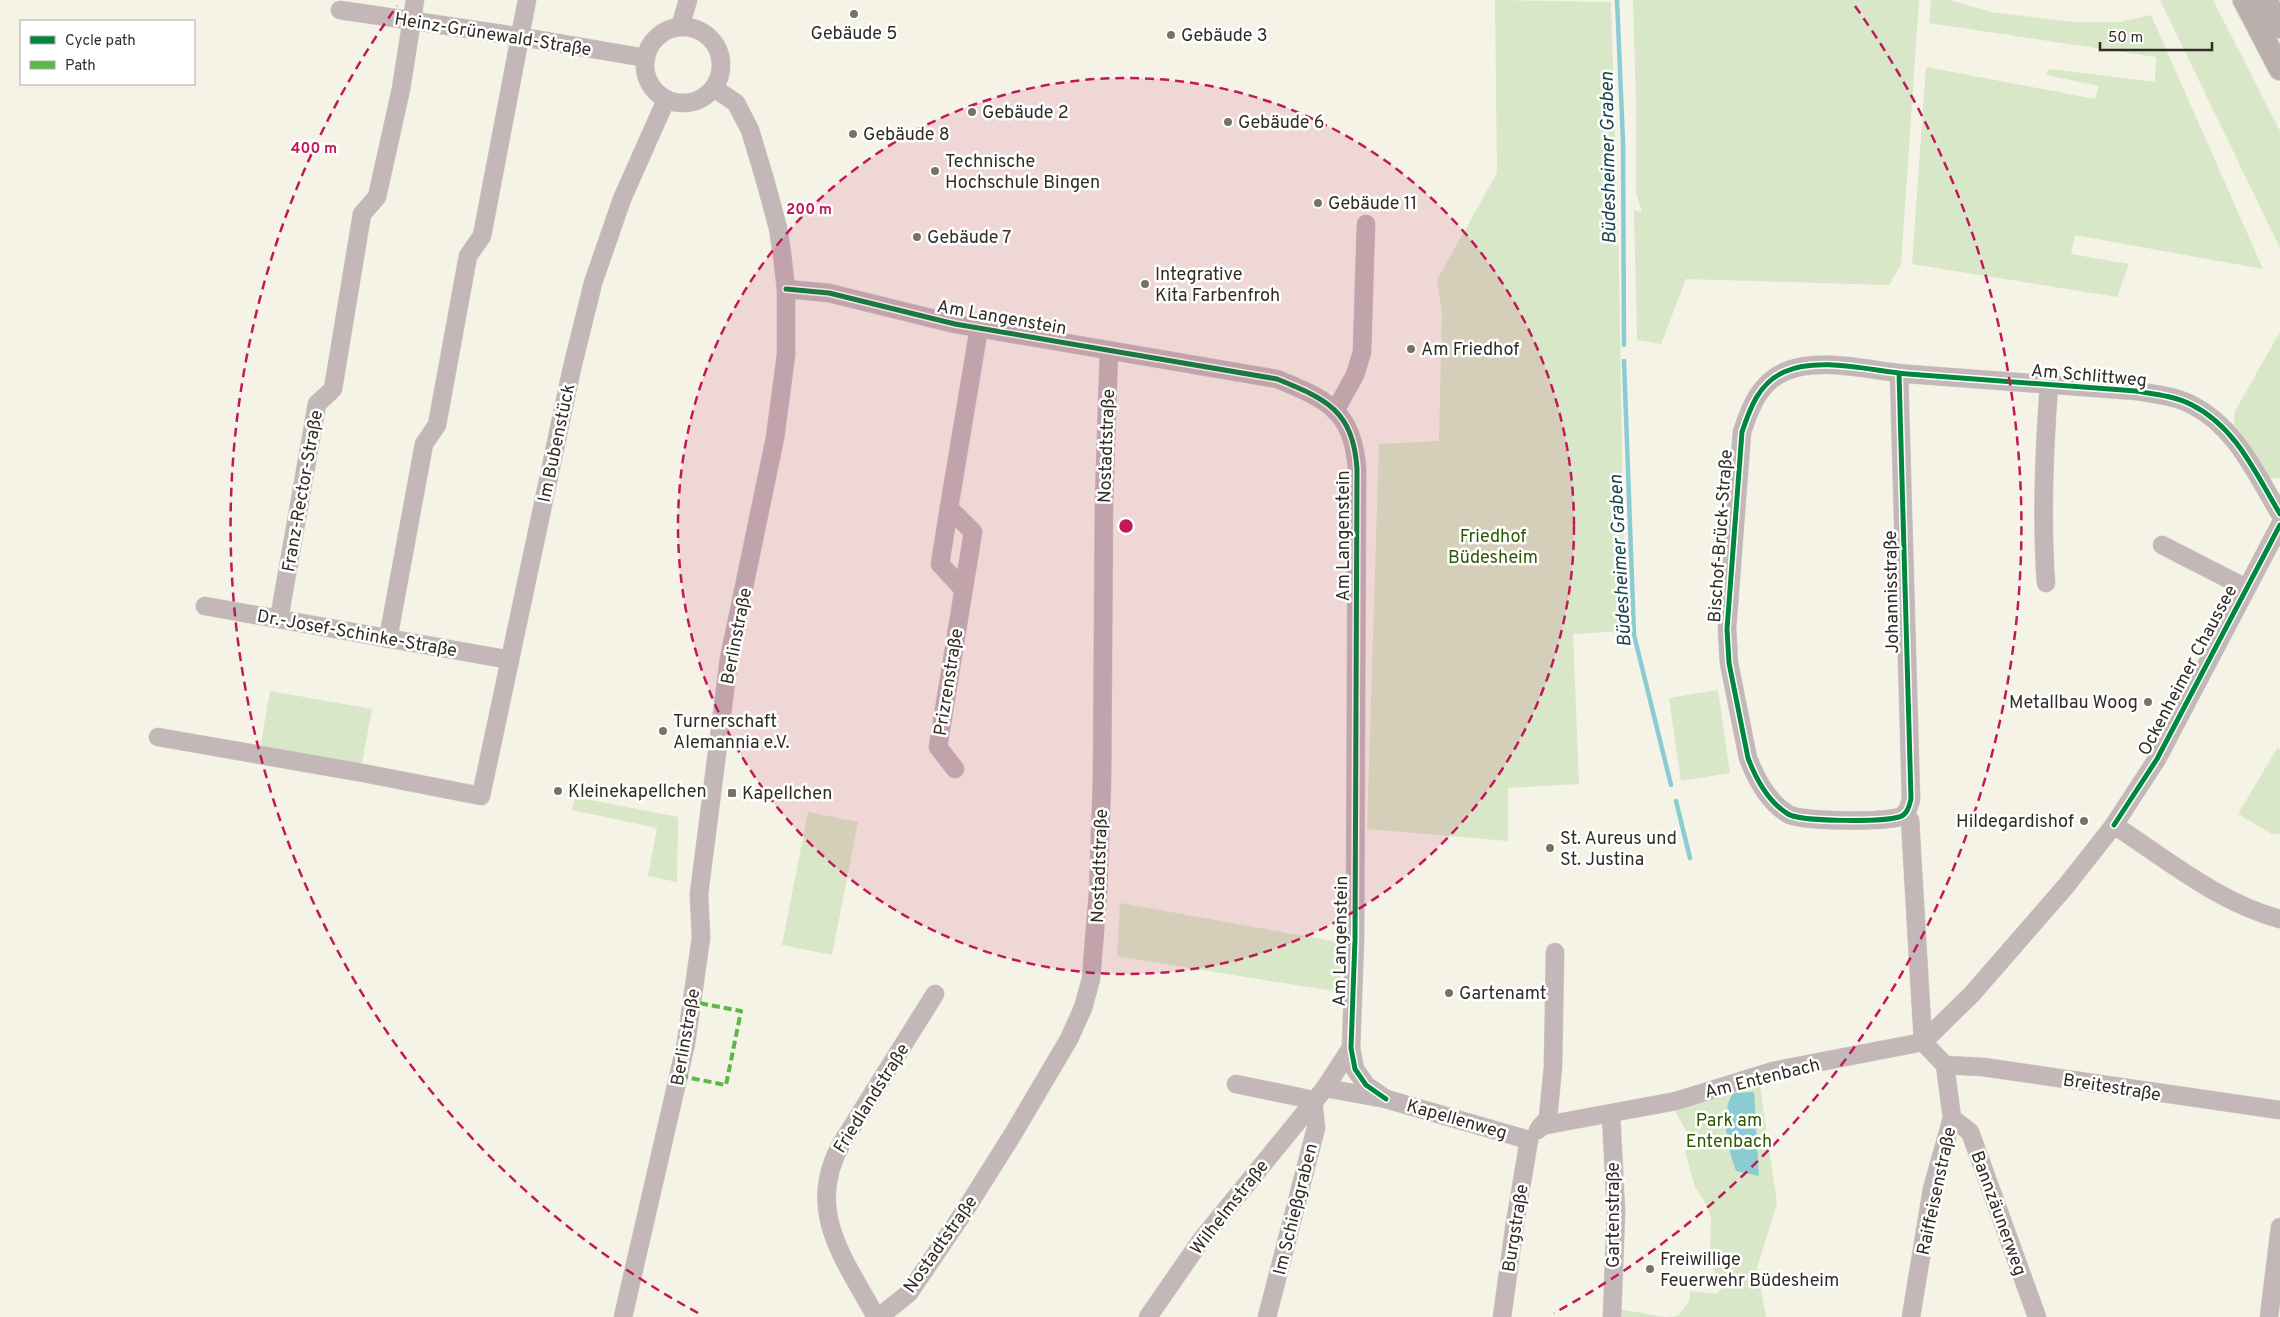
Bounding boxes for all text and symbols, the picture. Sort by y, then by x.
marker: Gebäude 5 [848,8,860,20]
street label: Heinz-Grünewald-Straße [393,9,593,62]
legend [20,20,195,85]
scale bar [2100,20,2212,52]
place label: Gebäude 5 [811,23,897,46]
place label: Gebäude 3 [1181,25,1268,48]
marker: Gebäude 3 [1165,29,1177,41]
text: 50 m [2108,29,2143,48]
text: Cycle path [65,32,136,51]
text: Path [65,57,96,76]
water label: Büdesheimer Graben [1595,71,1623,244]
place label: Gebäude 2 [982,102,1069,125]
marker: Gebäude 2 [966,106,978,118]
place label: Gebäude 6 [1238,112,1324,135]
marker: Gebäude 6 [1222,116,1234,128]
place label: Gebäude 8 [863,124,950,147]
marker: Gebäude 8 [847,128,859,140]
text: 400 m [291,140,337,159]
place label: Technische Hochschule Bingen [945,151,1100,195]
marker: Technische Hochschule Bingen [929,165,941,177]
place label: Gebäude 11 [1328,193,1417,216]
marker: Gebäude 11 [1312,197,1324,209]
text: 200 m [786,201,832,220]
place label: Gebäude 7 [927,227,1011,250]
marker: Gebäude 7 [911,231,923,243]
place label: Integrative Kita Farbenfroh [1155,264,1280,308]
marker: Integrative Kita Farbenfroh [1139,278,1151,290]
street label: Am Langenstein [935,296,1068,341]
place label: Am Friedhof [1421,339,1519,362]
marker: Am Friedhof [1405,343,1417,355]
street label: Am Schlittweg [2030,360,2148,393]
street label: Im Bubenstück [534,382,581,505]
street label: Nostadtstraße [1094,389,1121,503]
street label: Franz-Rector-Straße [278,408,329,574]
street label: Bischof-Brück-Straße [1704,449,1739,623]
street label: Am Langenstein [1333,470,1356,602]
water label: Büdesheimer Graben [1604,474,1637,648]
centre of rings [1117,517,1135,535]
park label: Friedhof Büdesheim [1448,526,1538,570]
street label: Johannisstraße [1880,530,1905,654]
street label: Ockenheimer Chaussee [2134,581,2243,760]
street label: Berlinstraße [717,586,758,687]
street label: Dr.-Josef-Schinke-Straße [255,606,458,663]
street label: Prizrenstraße [930,627,969,738]
place label: Metallbau Woog [2009,692,2138,715]
marker: Metallbau Woog [2142,696,2154,708]
place label: Turnerschaft Alemannia e.V. [673,711,790,755]
marker: Turnerschaft Alemannia e.V. [657,725,669,737]
place label: Kleinekapellchen [568,781,707,804]
place label: Kapellchen [742,783,832,806]
marker: Kleinekapellchen [552,785,564,797]
marker: Kapellchen [726,787,738,799]
street label: Nostadtstraße [1087,809,1114,923]
place label: Hildegardishof [1956,811,2074,834]
marker: Hildegardishof [2078,815,2090,827]
place label: St. Aureus und St. Justina [1560,828,1677,872]
marker: St. Aureus und St. Justina [1544,842,1556,854]
street label: Am Langenstein [1329,875,1354,1007]
place label: Gartenamt [1459,983,1547,1006]
street label: Berlinstraße [667,987,706,1088]
marker: Gartenamt [1443,987,1455,999]
street label: Friedlandstraße [829,1040,915,1158]
street label: Am Entenbach [1702,1054,1822,1105]
street label: Breitestraße [2061,1069,2162,1108]
street label: Kapellenweg [1404,1095,1510,1146]
park label: Park am Entenbach [1686,1110,1772,1154]
street label: Raiffeisenstraße [1913,1125,1962,1258]
street label: Im Schießgraben [1269,1141,1324,1278]
street label: Bannzäunerweg [1964,1148,2031,1279]
street label: Wilhelmstraße [1186,1156,1275,1260]
street label: Gartenstraße [1603,1162,1626,1268]
street label: Burgstraße [1498,1183,1535,1274]
street label: Nostadtstraße [899,1192,983,1298]
place label: Freiwillige Feuerwehr Büdesheim [1660,1249,1839,1293]
marker: Freiwillige Feuerwehr Büdesheim [1644,1263,1656,1275]

